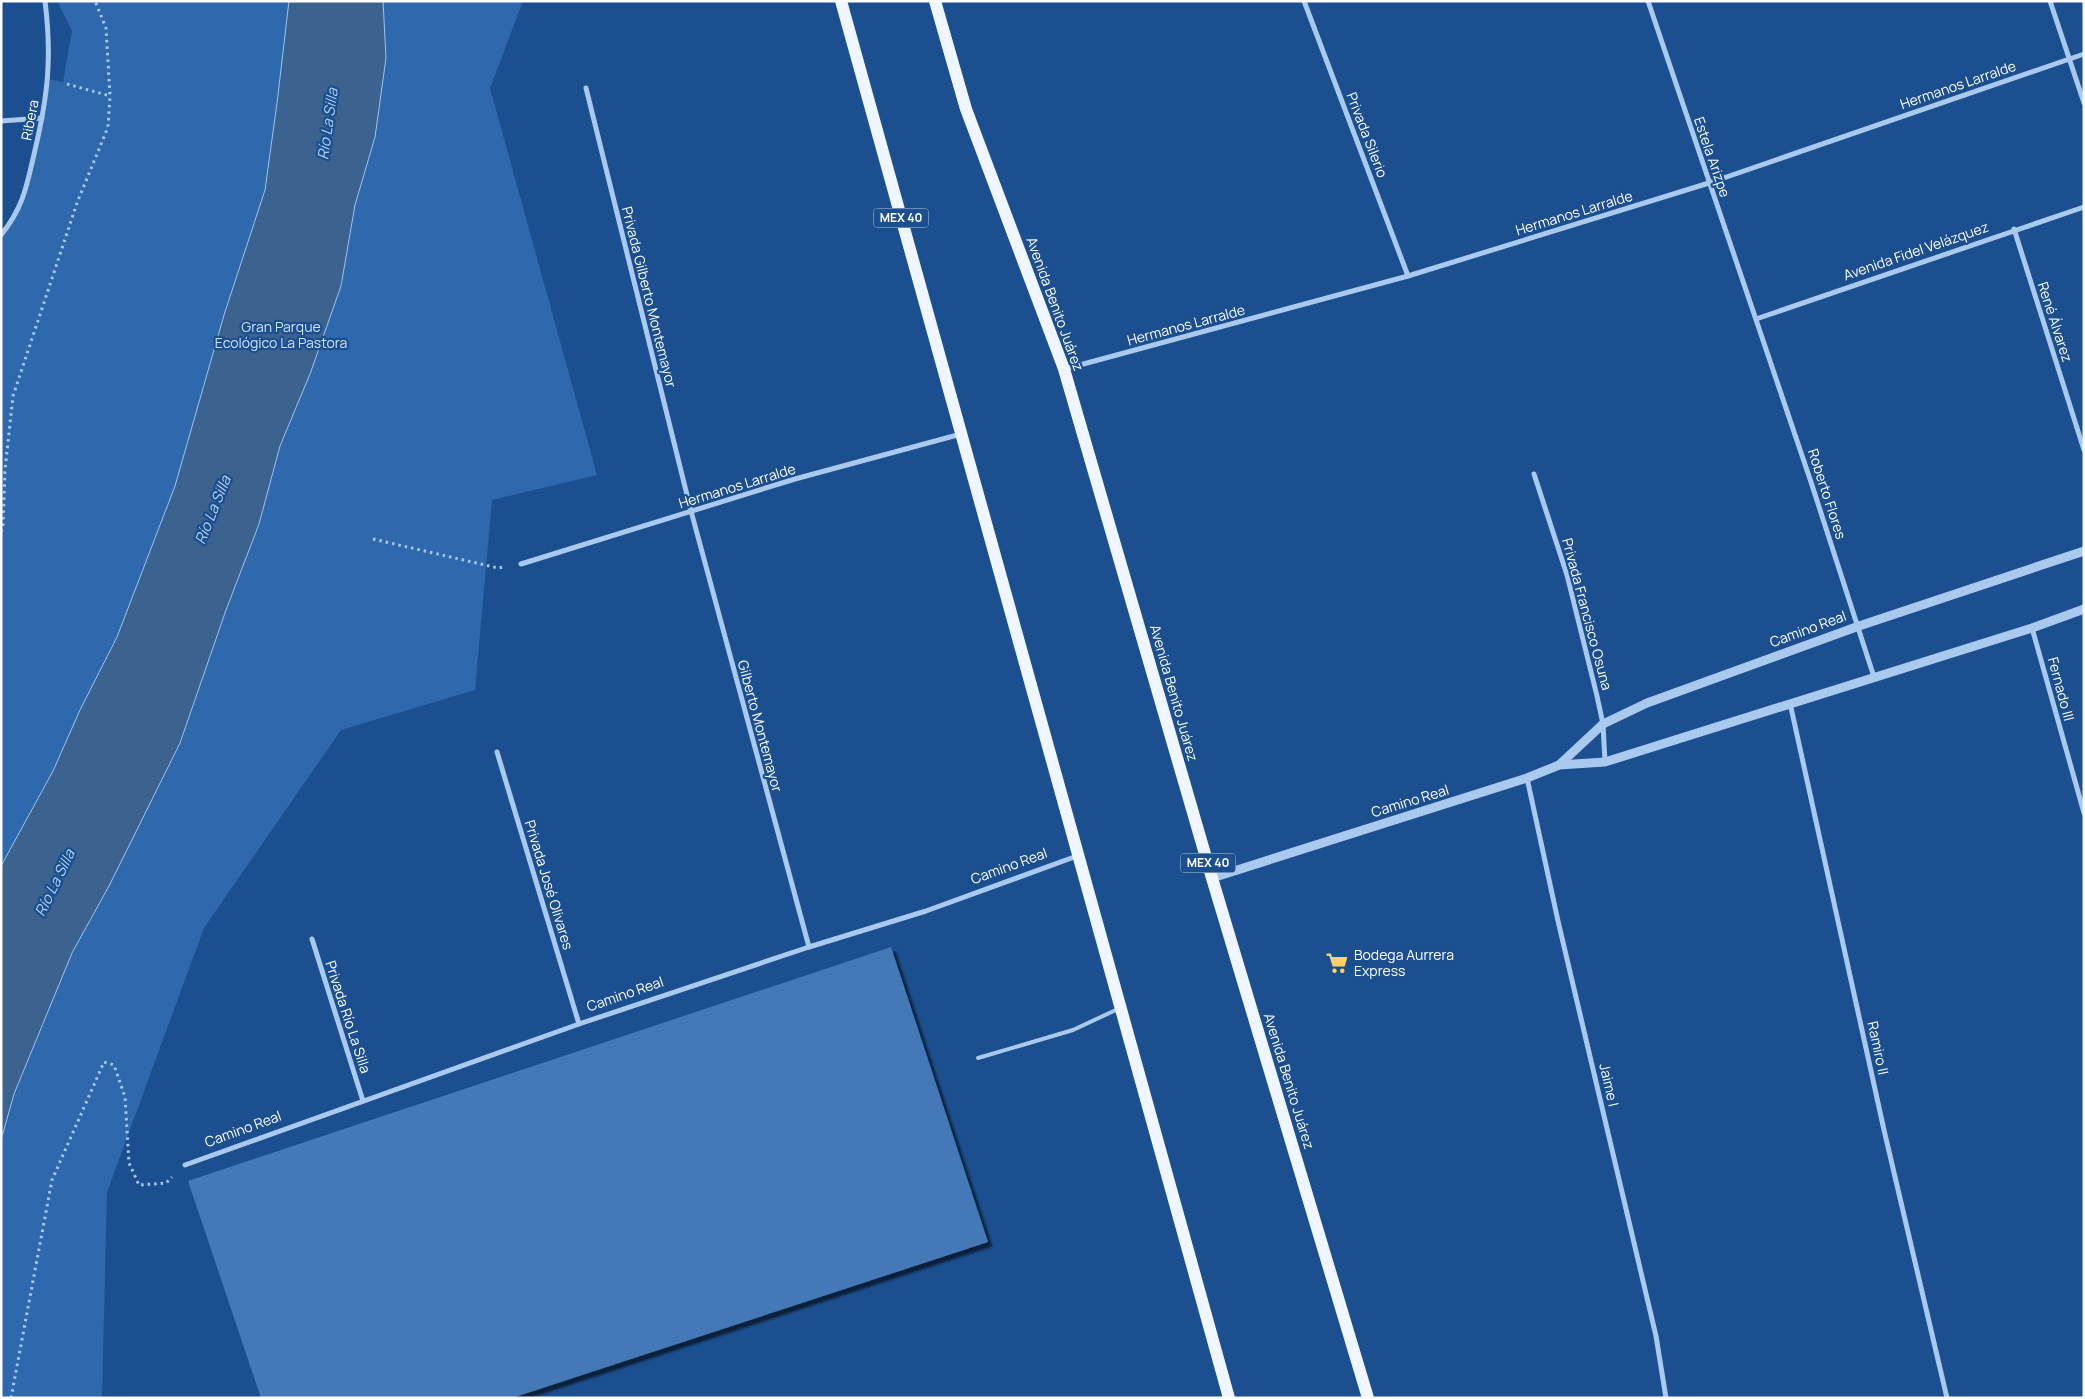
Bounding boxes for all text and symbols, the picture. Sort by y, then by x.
street label: Hermanos Larralde [1897,56,2018,113]
water label: Río La Silla [312,86,343,161]
street label: Privada Silerio [1342,89,1392,180]
street label: Ribera [16,98,43,142]
street label: Estela Arizpe [1690,114,1735,200]
street label: Hermanos Larralde [1513,186,1635,239]
street label: Privada Gilberto Montemayor [618,204,681,389]
road number: MEX 40 [874,208,928,228]
street label: Avenida Fidel Velázquez [1841,217,1991,284]
street label: Avenida Benito Juárez [1022,234,1089,373]
street label: René Álvarez [2034,279,2077,364]
street label: Hermanos Larralde [1125,300,1247,349]
park label: Gran Parque Ecológico La Pastora [215,317,347,352]
street label: Roberto Flores [1804,446,1851,542]
street label: Hermanos Larralde [676,459,798,512]
water label: Río La Silla [189,472,236,547]
street label: Privada Francisco Osuna [1558,536,1617,692]
street label: Camino Real [1767,606,1849,651]
street label: Avenida Benito Juárez [1146,622,1203,763]
street label: Fernado III [2044,655,2079,723]
street label: Gilberto Montemayor [734,658,787,794]
street label: Camino Real [1369,780,1451,821]
street label: Privada José Olivares [521,818,578,952]
street label: Camino Real [968,843,1050,888]
water label: Río La Silla [29,845,80,920]
road number: MEX 40 [1180,854,1236,872]
place label: Bodega Aurrera Express [1354,945,1454,980]
supermarket icon: Bodega Aurrera Express [1324,950,1350,976]
street label: Privada Río La Silla [321,958,376,1076]
street label: Camino Real [584,971,666,1016]
street label: Avenida Benito Juárez [1260,1011,1319,1151]
street label: Ramiro II [1864,1019,1893,1076]
street label: Jaime I [1595,1061,1624,1108]
street label: Camino Real [202,1106,284,1151]

